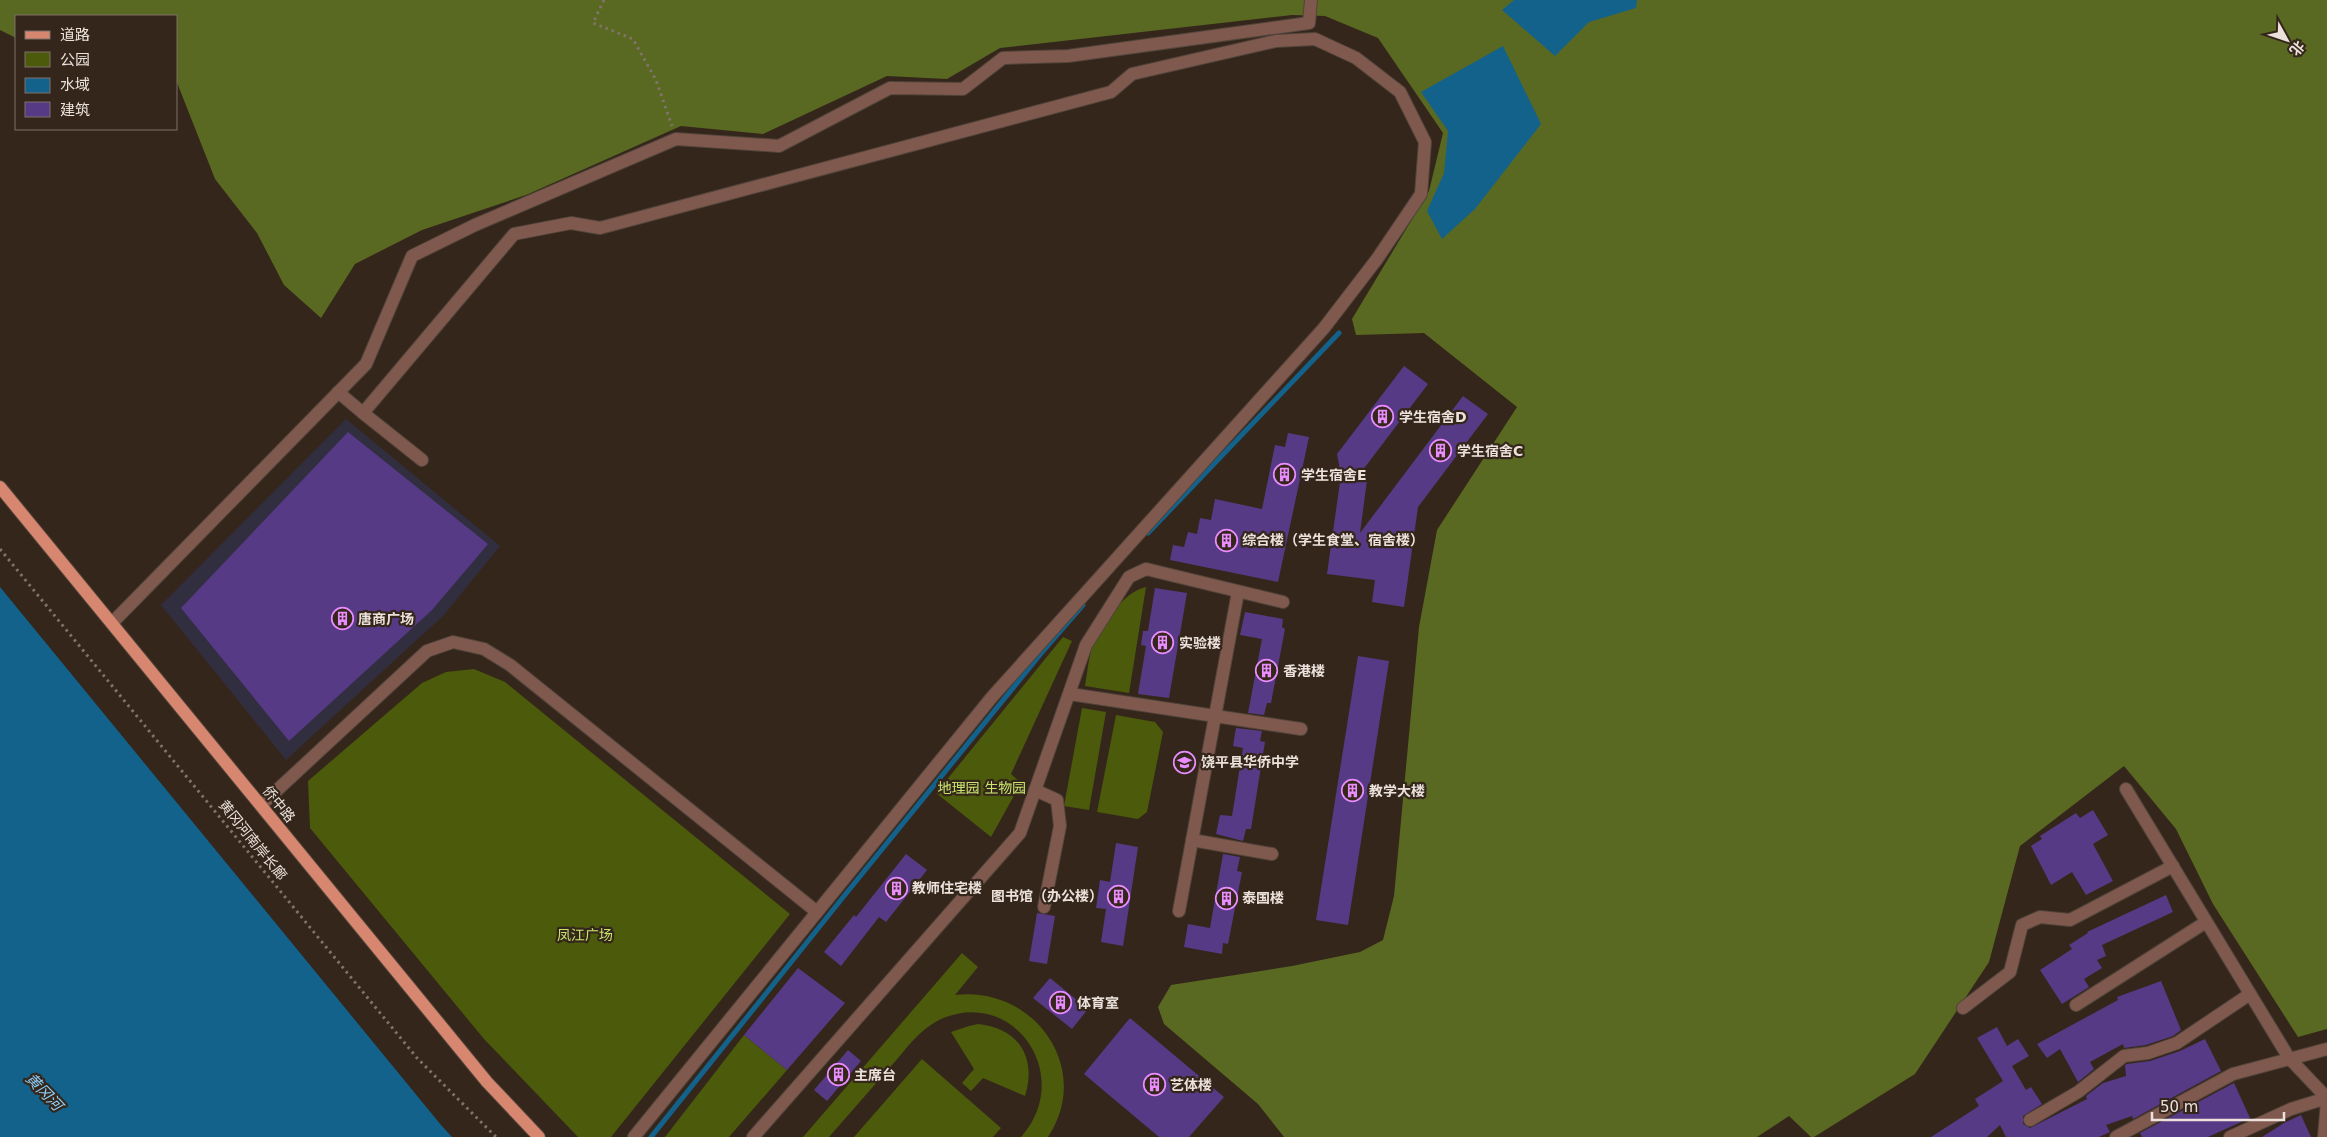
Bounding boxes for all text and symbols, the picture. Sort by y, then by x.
legend [15,15,178,130]
north arrow [2262,15,2312,65]
text: 道路 [60,26,90,44]
text: 北 [2286,38,2308,59]
text: 公园 [60,51,90,69]
text: 水域 [60,76,90,94]
text: 建筑 [60,101,90,119]
building icon: 学生宿舍D [1371,405,1395,429]
place label: 学生宿舍D [1399,409,1467,425]
building icon: 学生宿舍C [1429,439,1453,463]
place label: 学生宿舍C [1457,443,1523,459]
building icon: 学生宿舍E [1273,463,1297,487]
place label: 学生宿舍E [1301,467,1367,483]
building icon: 综合楼（学生食堂、宿舍楼） [1214,528,1238,552]
place label: 综合楼（学生食堂、宿舍楼） [1242,532,1424,548]
building icon: 唐商广场 [330,607,354,631]
place label: 唐商广场 [358,611,414,627]
building icon: 实验楼 [1151,631,1175,655]
place label: 实验楼 [1179,635,1221,651]
building icon: 香港楼 [1255,659,1279,683]
place label: 香港楼 [1283,663,1325,679]
school or university icon: 饶平县华侨中学 [1173,750,1197,774]
place label: 饶平县华侨中学 [1201,754,1299,770]
building icon: 教学大楼 [1341,779,1365,803]
park label: 地理园 生物园 [938,780,1026,796]
street label: 侨中路 [260,783,298,825]
place label: 教学大楼 [1369,783,1425,799]
street label: 黄冈河南岸长廊 [216,797,290,883]
building icon: 教师住宅楼 [884,876,908,900]
place label: 教师住宅楼 [912,880,982,896]
building icon: 图书馆（办公楼） [1107,884,1131,908]
building icon: 泰国楼 [1214,886,1238,910]
place label: 图书馆（办公楼） [991,888,1103,904]
place label: 泰国楼 [1242,890,1284,906]
park label: 凤江广场 [557,927,613,943]
building icon: 体育室 [1049,991,1073,1015]
place label: 体育室 [1077,995,1119,1011]
building icon: 主席台 [826,1063,850,1087]
place label: 主席台 [854,1067,896,1083]
water label: 黄冈河 [22,1070,68,1117]
building icon: 艺体楼 [1142,1073,1166,1097]
place label: 艺体楼 [1170,1077,1212,1093]
scale bar [2152,1090,2284,1122]
text: 50 m [2160,1098,2198,1116]

